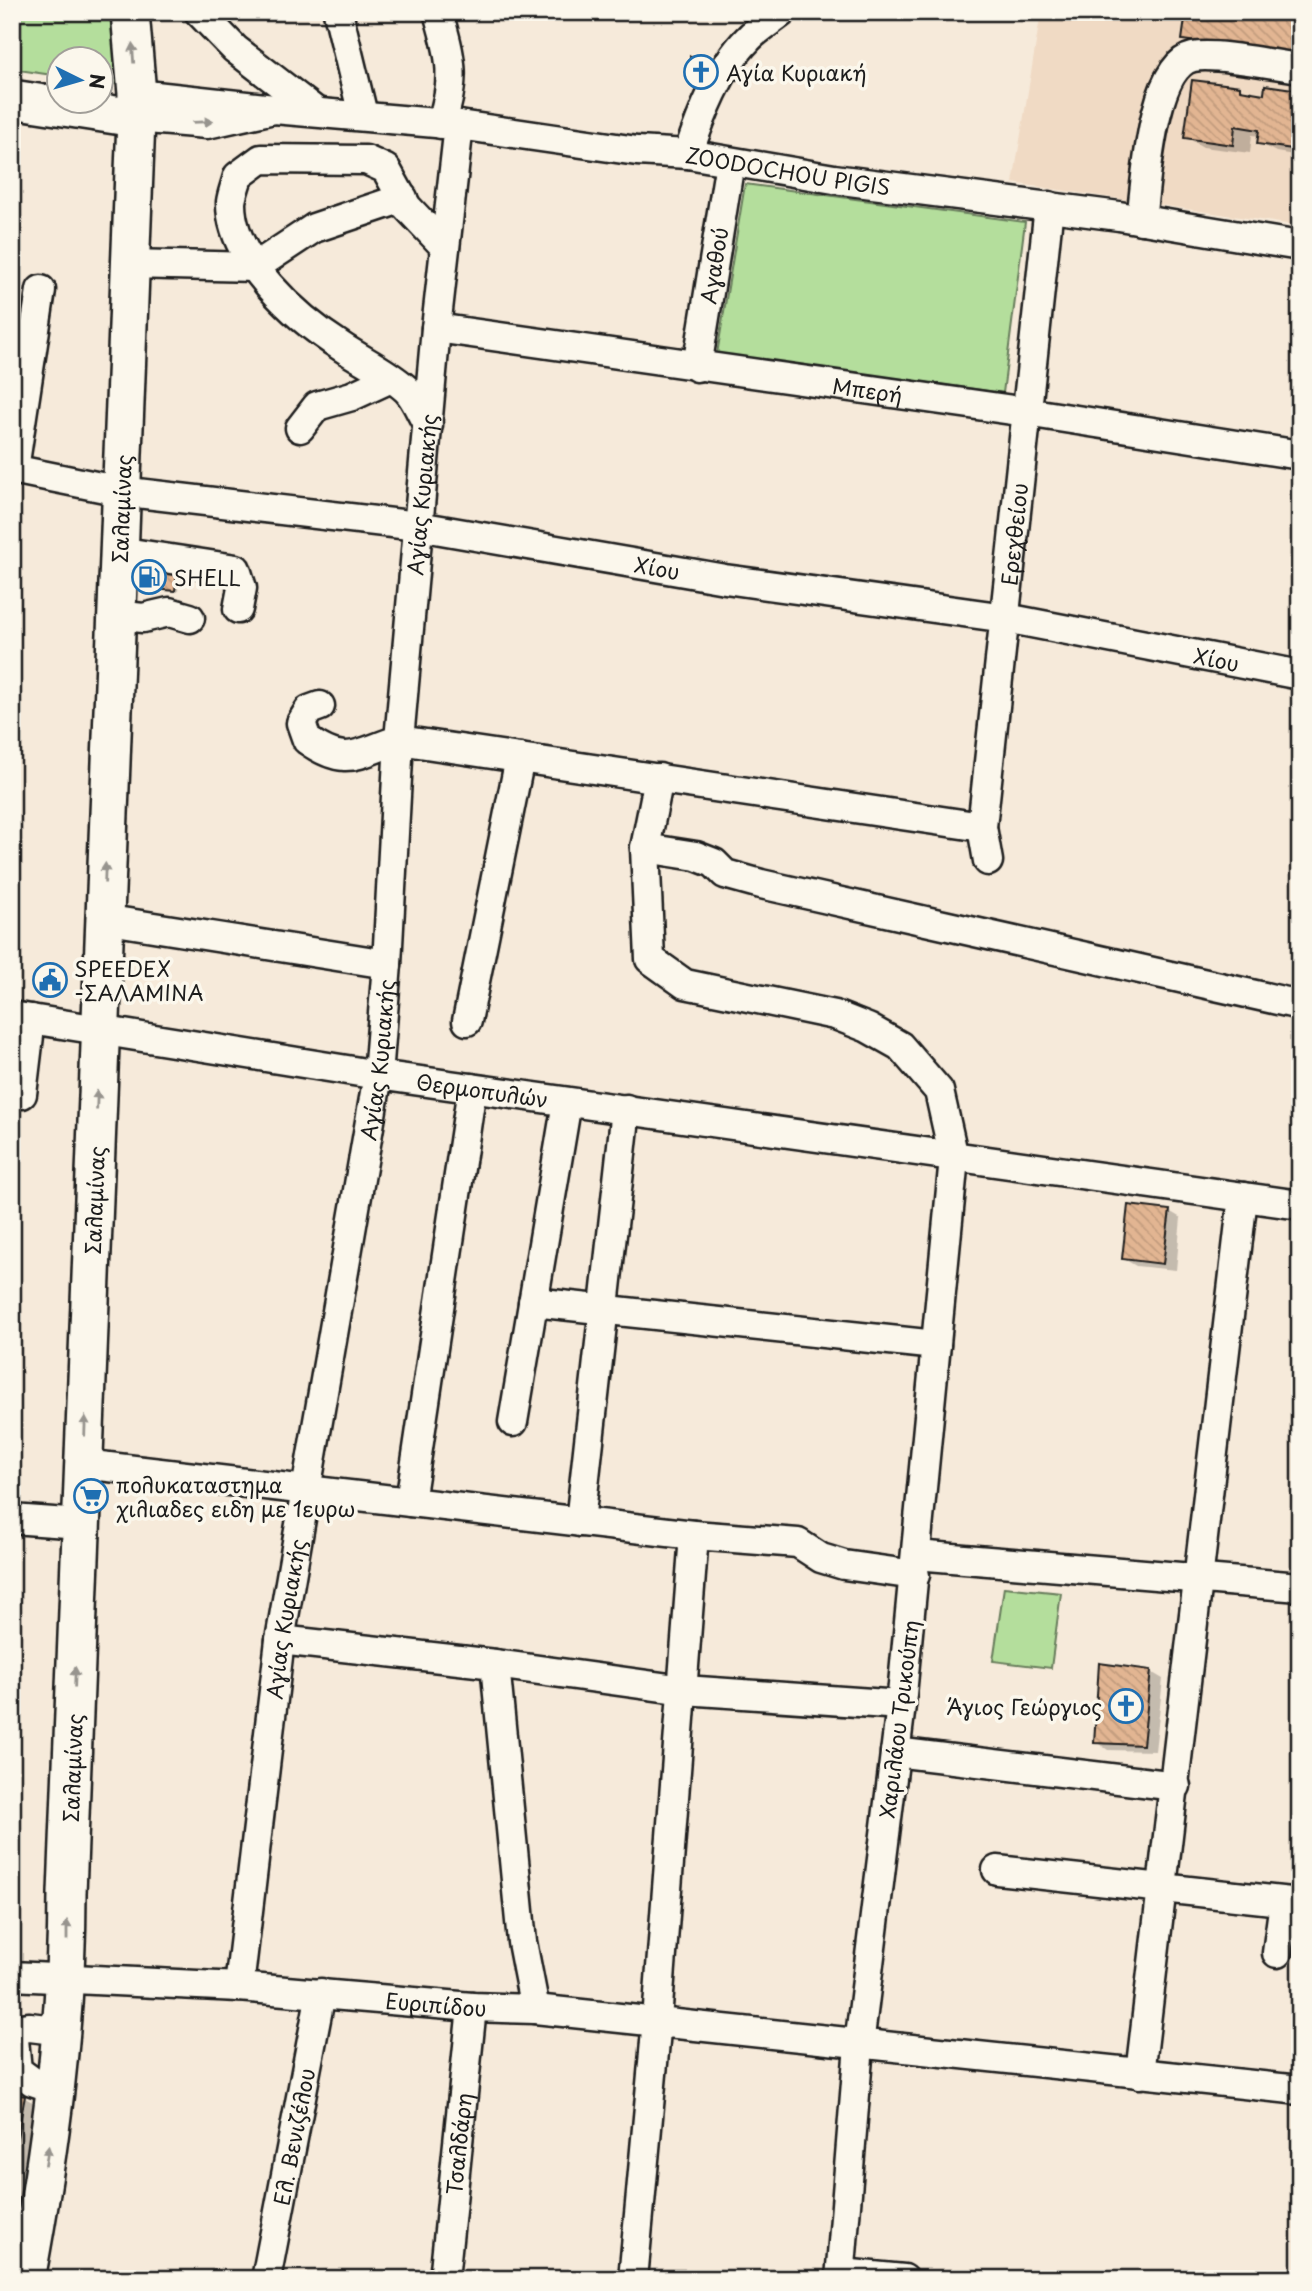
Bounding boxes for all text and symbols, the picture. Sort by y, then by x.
one-way arrow [127,42,138,64]
north arrow [46,46,116,116]
church icon: Αγία Κυριακή [682,53,720,91]
place label: Αγία Κυριακή [726,56,867,88]
text: N [83,73,113,90]
one-way arrow [192,117,214,128]
street label: ZOODOCHOU PIGIS [683,138,892,202]
street label: Αγαθού [691,225,735,306]
street label: Μπερή [831,369,905,410]
street label: Αγίας Κυριακής [398,412,444,577]
street label: Σαλαμίνας [103,454,139,564]
street label: Ερεχθείου [992,481,1035,587]
street label: Χίου [632,548,682,587]
fuel station icon: SHELL [130,558,168,596]
place label: SHELL [174,561,241,593]
street label: Χίου [1191,639,1242,679]
one-way arrow [99,862,110,884]
place label: SPEEDEX -ΣΑΛΑΜΙΝΑ [74,952,203,1008]
public building icon: SPEEDEX -ΣΑΛΑΜΙΝΑ [31,961,69,999]
street label: Αγίας Κυριακής [351,978,402,1143]
street label: Θερμοπυλών [414,1065,550,1115]
one-way arrow [92,1089,103,1111]
street label: Σαλαμίνας [76,1145,112,1255]
one-way arrow [79,1414,90,1436]
place label: πολυκαταστημα χιλιαδες ειδη με 1ευρω [116,1468,355,1524]
supermarket icon: πολυκαταστημα χιλιαδες ειδη με 1ευρω [72,1477,110,1515]
street label: Αγίας Κυριακής [257,1536,313,1701]
street label: Χαριλάου Τρικούπη [870,1618,926,1820]
one-way arrow [70,1666,81,1688]
church icon: Άγιος Γεώργιος [1107,1687,1145,1725]
place label: Άγιος Γεώργιος [947,1690,1102,1722]
street label: Σαλαμίνας [54,1713,90,1823]
one-way arrow [61,1918,73,1940]
street label: Ευριπίδου [384,1984,487,2023]
street label: Ελ. Βενιζέλου [265,2065,322,2208]
street label: Τσαλδάρη [437,2091,479,2196]
one-way arrow [42,2145,53,2167]

